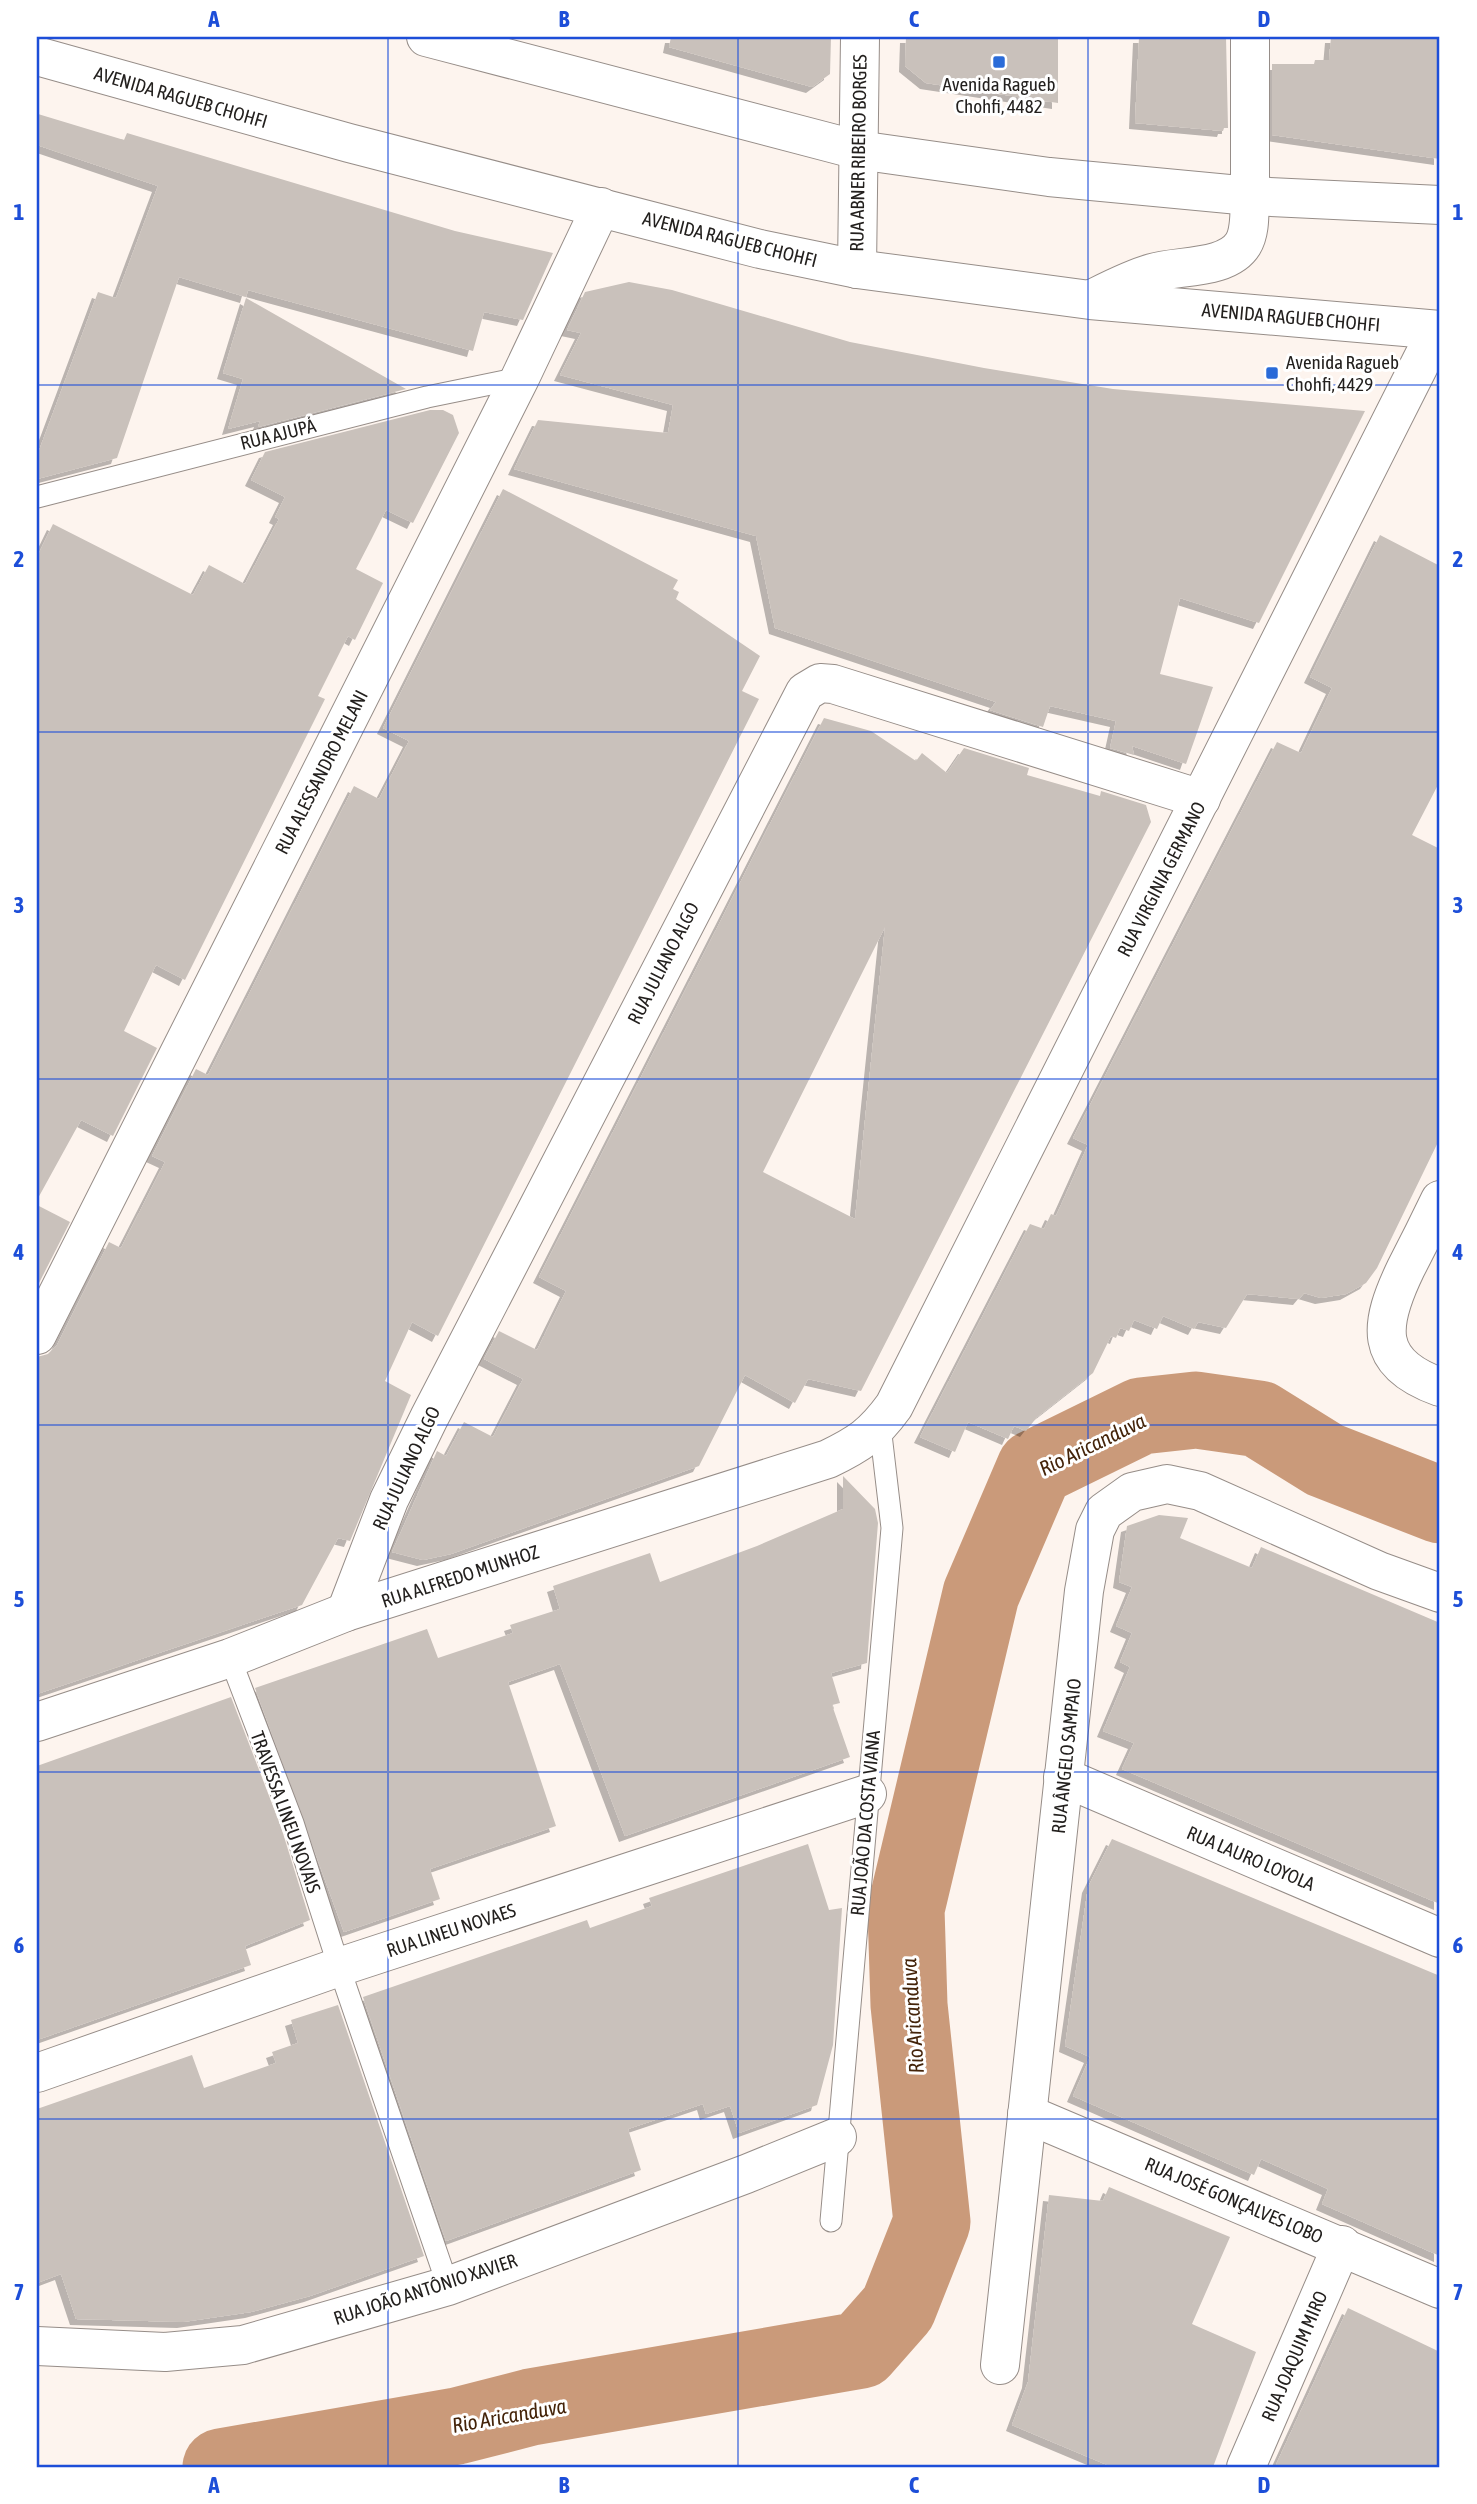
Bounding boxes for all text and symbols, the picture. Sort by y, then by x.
text: A [207,6,220,32]
text: B [559,6,570,32]
text: C [909,6,920,32]
text: D [1258,6,1271,32]
street label: RUA ABNER RIBEIRO BORGES [845,54,871,252]
marker: Avenida Ragueb Chohfi, 4482 [991,54,1007,70]
street label: AVENIDA RAGUEB CHOHFI [92,62,270,132]
place label: Avenida Ragueb Chohfi, 4482 [943,73,1055,117]
text: 1 [14,199,25,225]
text: 1 [1453,199,1464,225]
street label: AVENIDA RAGUEB CHOHFI [641,207,819,271]
street label: AVENIDA RAGUEB CHOHFI [1201,298,1381,336]
place label: Avenida Ragueb Chohfi, 4429 [1286,351,1399,395]
marker: Avenida Ragueb Chohfi, 4429 [1264,365,1280,381]
street label: RUA AJUPÁ [238,414,319,454]
text: 2 [14,546,24,572]
text: 2 [1453,546,1463,572]
street label: RUA ALESSANDRO MELANI [270,686,372,858]
street label: RUA VIRGINIA GERMANO [1112,798,1210,960]
text: 3 [14,892,24,918]
text: 3 [1453,892,1463,918]
street label: RUA JULIANO ALGO [623,898,703,1028]
text: 4 [13,1239,25,1265]
text: 4 [1452,1239,1464,1265]
street label: RUA JULIANO ALGO [368,1403,444,1533]
water label: Rio Aricanduva [1035,1408,1149,1480]
street label: RUA ALFREDO MUNHOZ [378,1540,542,1612]
text: 5 [14,1586,25,1612]
text: 5 [1453,1586,1464,1612]
street label: RUA ÂNGELO SAMPAIO [1047,1677,1085,1835]
street label: TRAVESSA LINEU NOVAIS [246,1728,326,1896]
street label: RUA JOÃO DA COSTA VIANA [846,1729,884,1917]
street label: RUA LAURO LOYOLA [1184,1821,1319,1895]
street label: RUA LINEU NOVAES [384,1899,518,1961]
text: 6 [14,1932,25,1958]
text: 6 [1453,1932,1464,1958]
water label: Rio Aricanduva [896,1957,928,2074]
street label: RUA JOSÉ GONÇALVES LOBO [1142,2153,1326,2247]
street label: RUA JOÃO ANTÔNIO XAVIER [331,2249,520,2329]
text: 7 [14,2279,24,2305]
text: 7 [1453,2279,1463,2305]
street label: RUA JOAQUIM MIRO [1257,2287,1331,2425]
water label: Rio Aricanduva [450,2393,568,2437]
text: A [207,2472,220,2498]
text: B [559,2472,570,2498]
text: C [909,2472,920,2498]
text: D [1258,2472,1271,2498]

